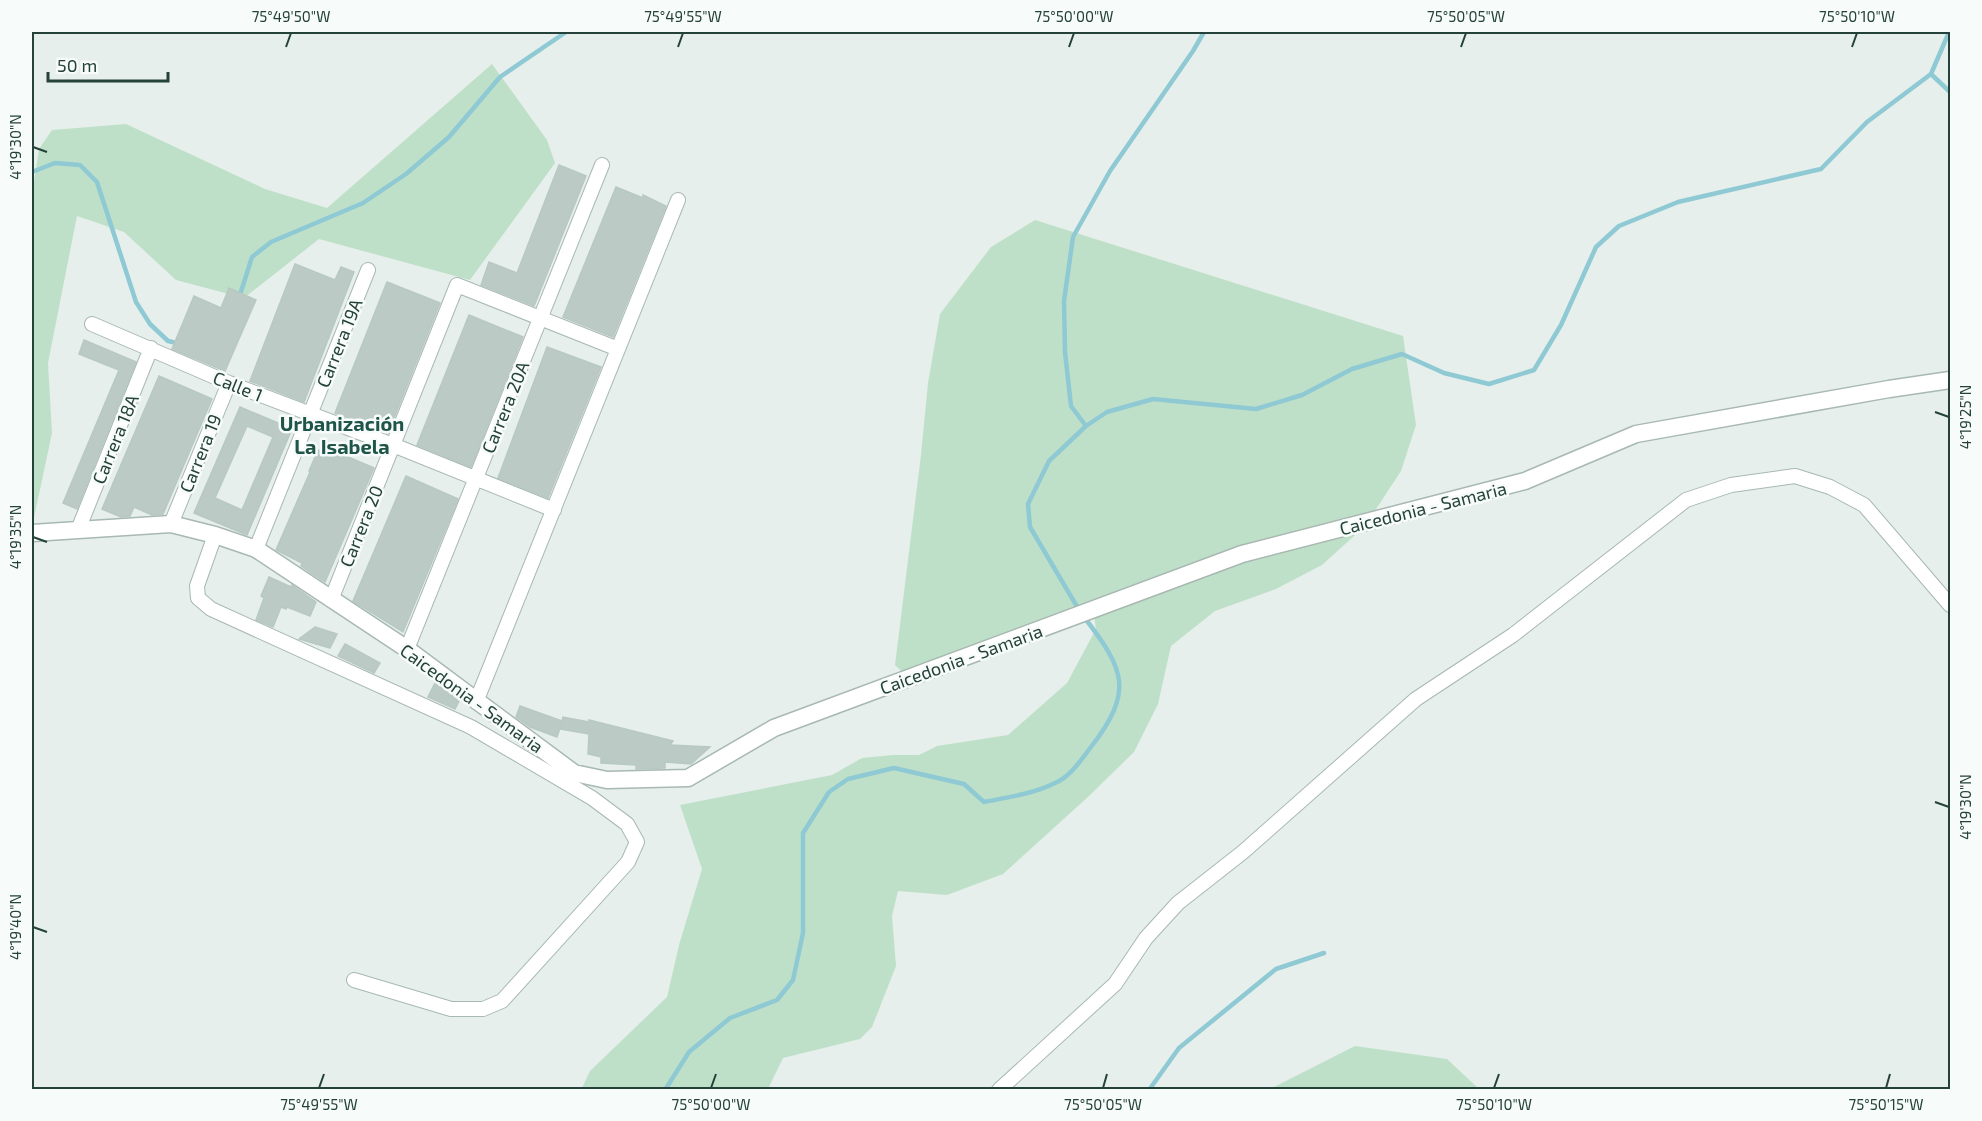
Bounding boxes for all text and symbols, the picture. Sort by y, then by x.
text: 75°49'50"W [252,7,330,25]
text: 75°49'55"W [644,7,722,25]
text: 75°50'00"W [1035,7,1114,25]
text: 75°50'05"W [1427,7,1505,25]
text: 75°50'10"W [1819,7,1895,25]
scale bar [48,45,168,83]
text: 50 m [57,54,97,76]
text: 4°19'30"N [6,114,24,180]
street label: Carrera 19A [311,295,367,391]
street label: Carrera 20A [477,357,534,456]
street label: Calle 1 [210,366,266,406]
text: 4°19'25"N [1956,385,1974,449]
street label: Carrera 18A [87,390,143,487]
street label: Carrera 19 [174,411,226,495]
district label: Urbanización La Isabela [280,411,404,458]
street label: Caicedonia - Samaria [1337,477,1509,539]
street label: Carrera 20 [335,482,387,570]
text: 4°19'35"N [6,505,24,569]
street label: Caicedonia - Samaria [877,619,1045,699]
street label: Caicedonia - Samaria [396,639,548,757]
text: 4°19'30"N [1956,774,1974,840]
text: 4°19'40"N [6,894,24,960]
text: 75°49'55"W [280,1095,358,1113]
text: 75°50'00"W [672,1095,751,1113]
text: 75°50'05"W [1064,1095,1142,1113]
text: 75°50'10"W [1456,1095,1532,1113]
text: 75°50'15"W [1849,1095,1923,1113]

